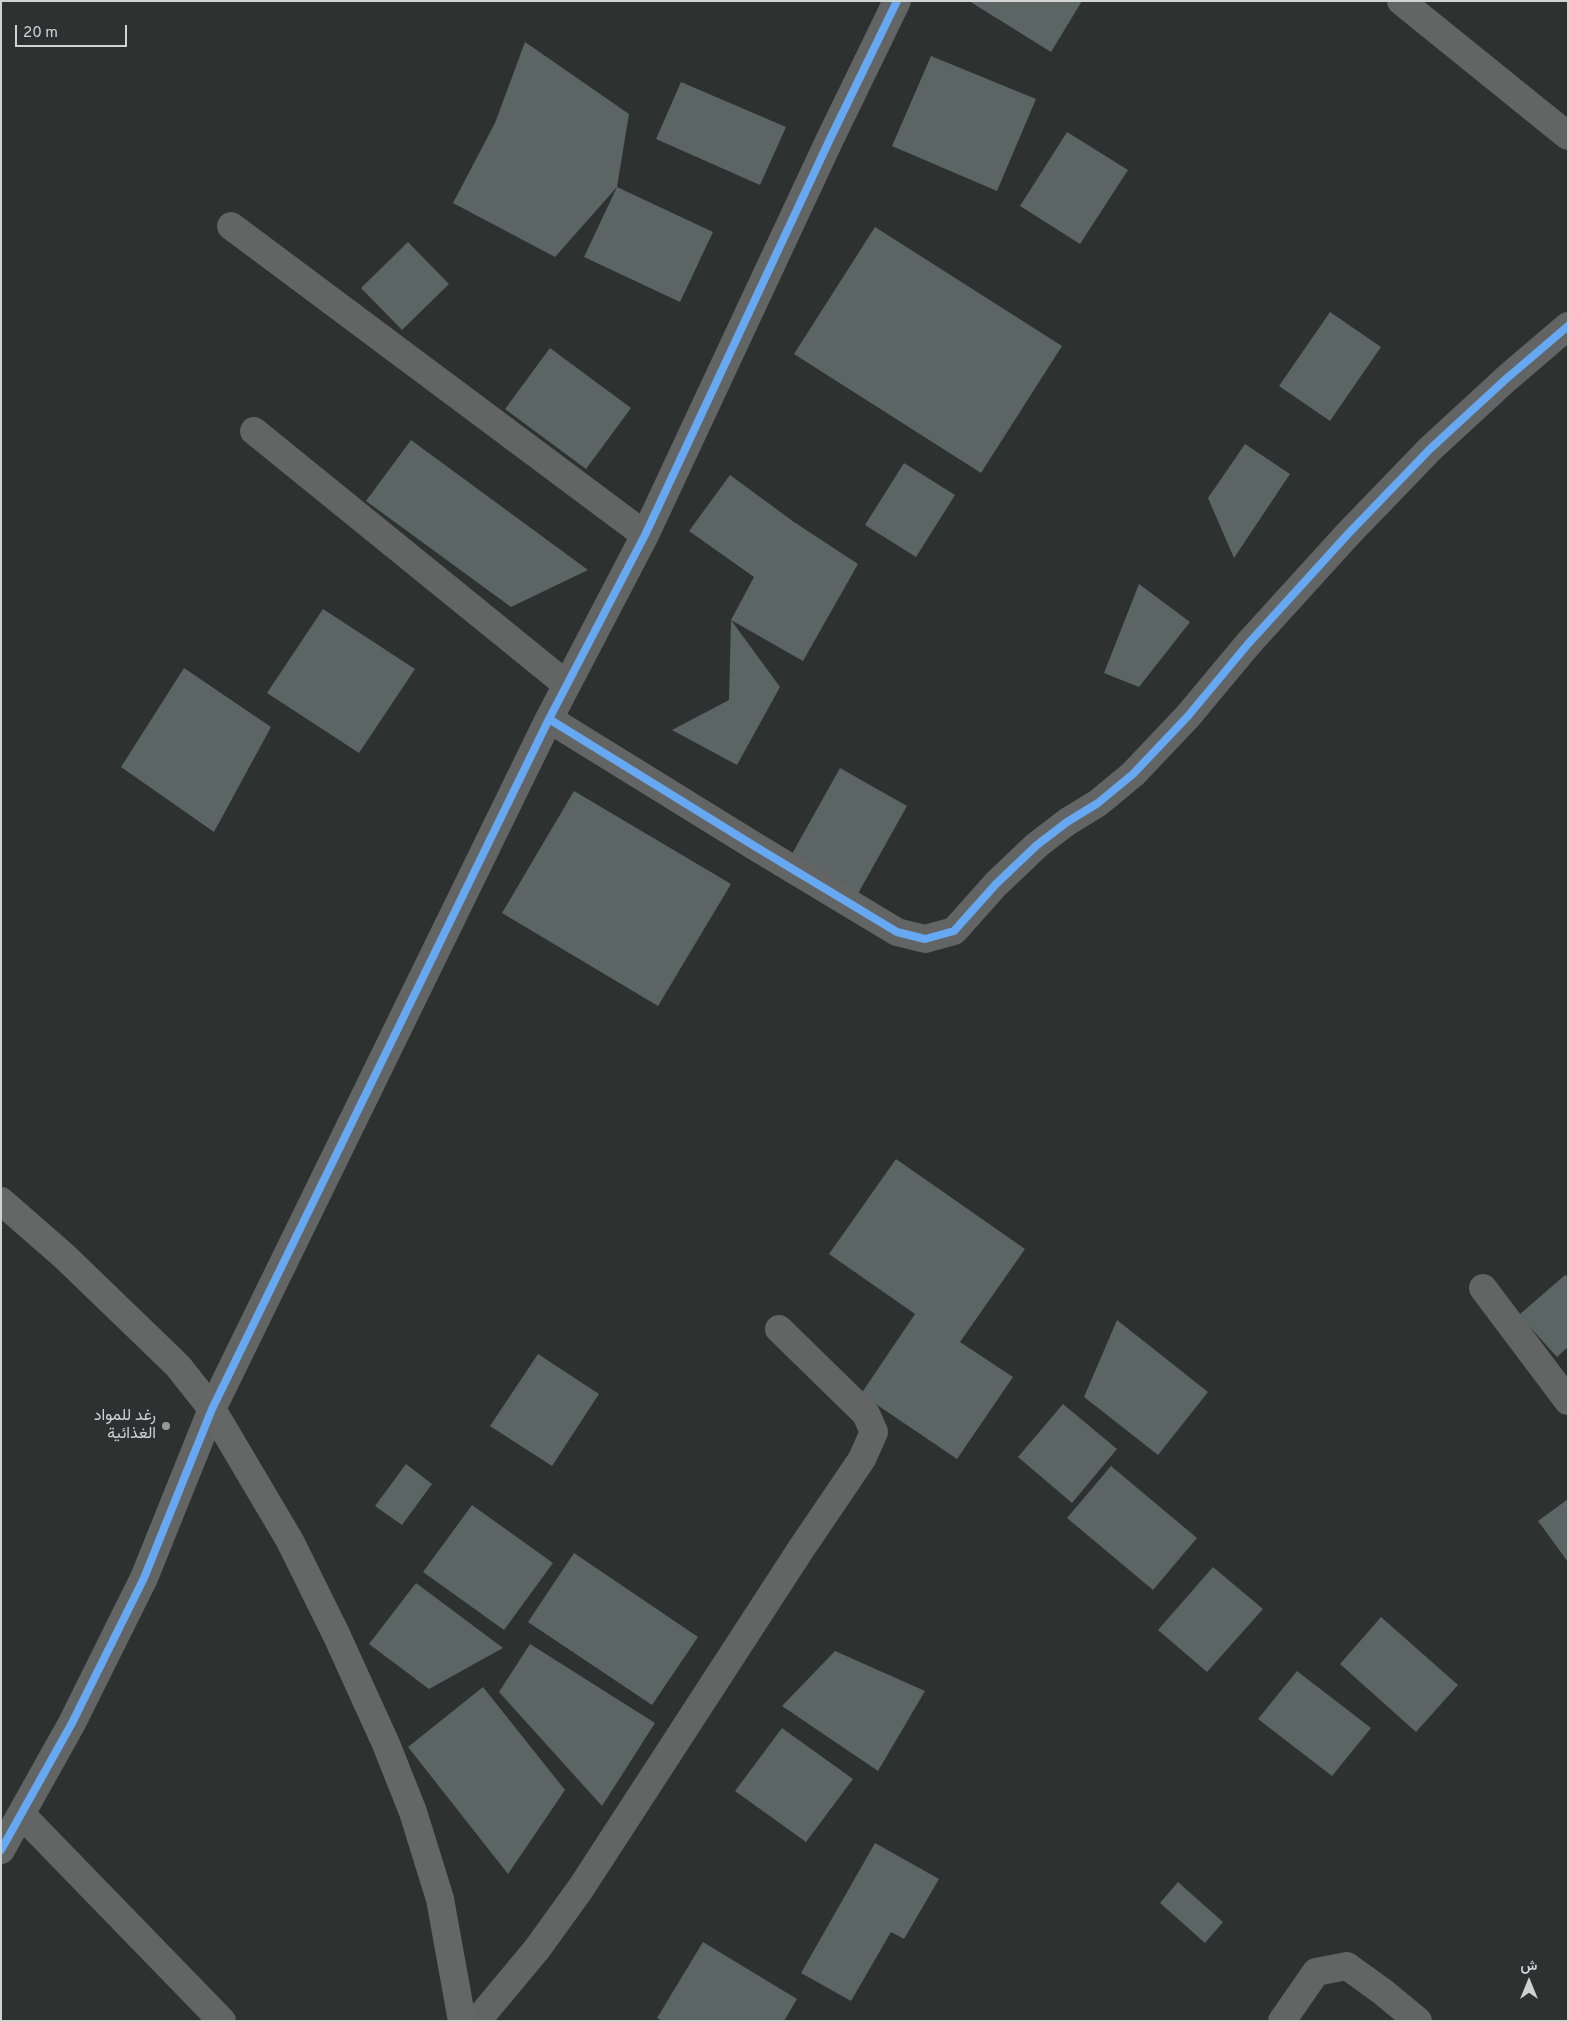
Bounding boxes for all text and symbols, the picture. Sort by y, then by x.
scale bar [18,15,130,47]
text: 20 m [23,24,58,43]
place label: رغد للمواد الغذائية [94,1407,156,1445]
marker: رغد للمواد الغذائية [160,1420,172,1432]
north arrow [1504,1957,1554,2007]
text: ش [1521,1958,1537,1975]

